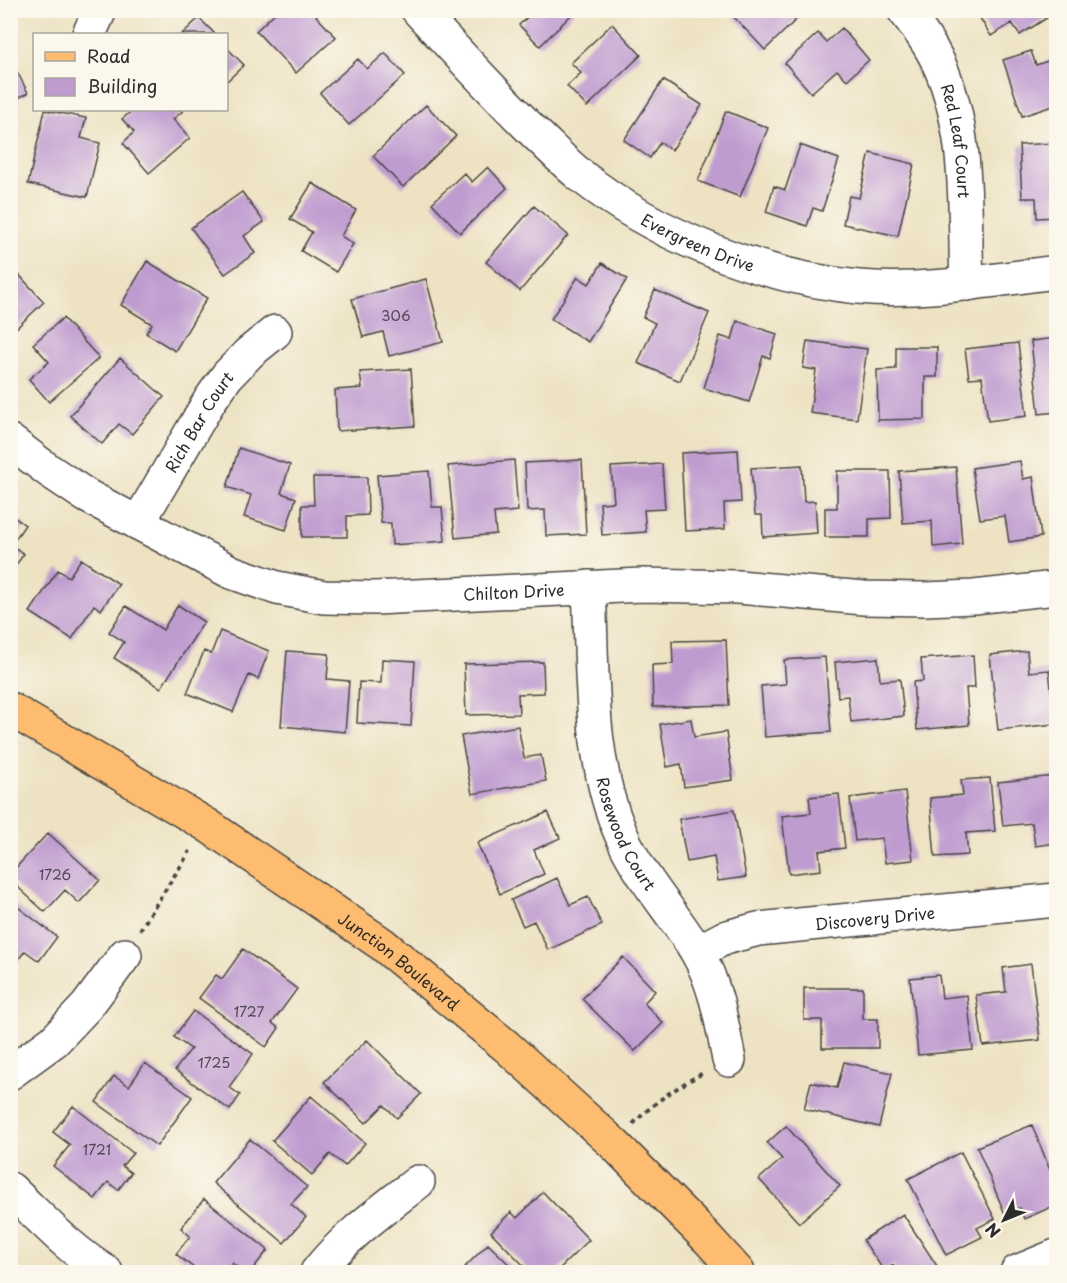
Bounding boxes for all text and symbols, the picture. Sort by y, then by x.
legend [33,33,228,111]
text: Road [87,42,131,69]
text: Building [87,72,157,99]
street label: Red Leaf Court [936,80,977,199]
street label: Evergreen Drive [637,207,758,277]
house number: 306 [381,305,411,326]
street label: Rich Bar Court [158,365,238,477]
street label: Chilton Drive [462,577,565,606]
street label: Rosewood Court [591,774,663,895]
house number: 1726 [39,864,71,885]
street label: Discovery Drive [814,900,936,935]
street label: Junction Boulevard [334,906,465,1015]
house number: 1727 [234,1001,264,1022]
house number: 1725 [198,1052,230,1073]
house number: 1721 [83,1139,111,1160]
north arrow [974,1190,1034,1250]
text: N [979,1218,1005,1244]

